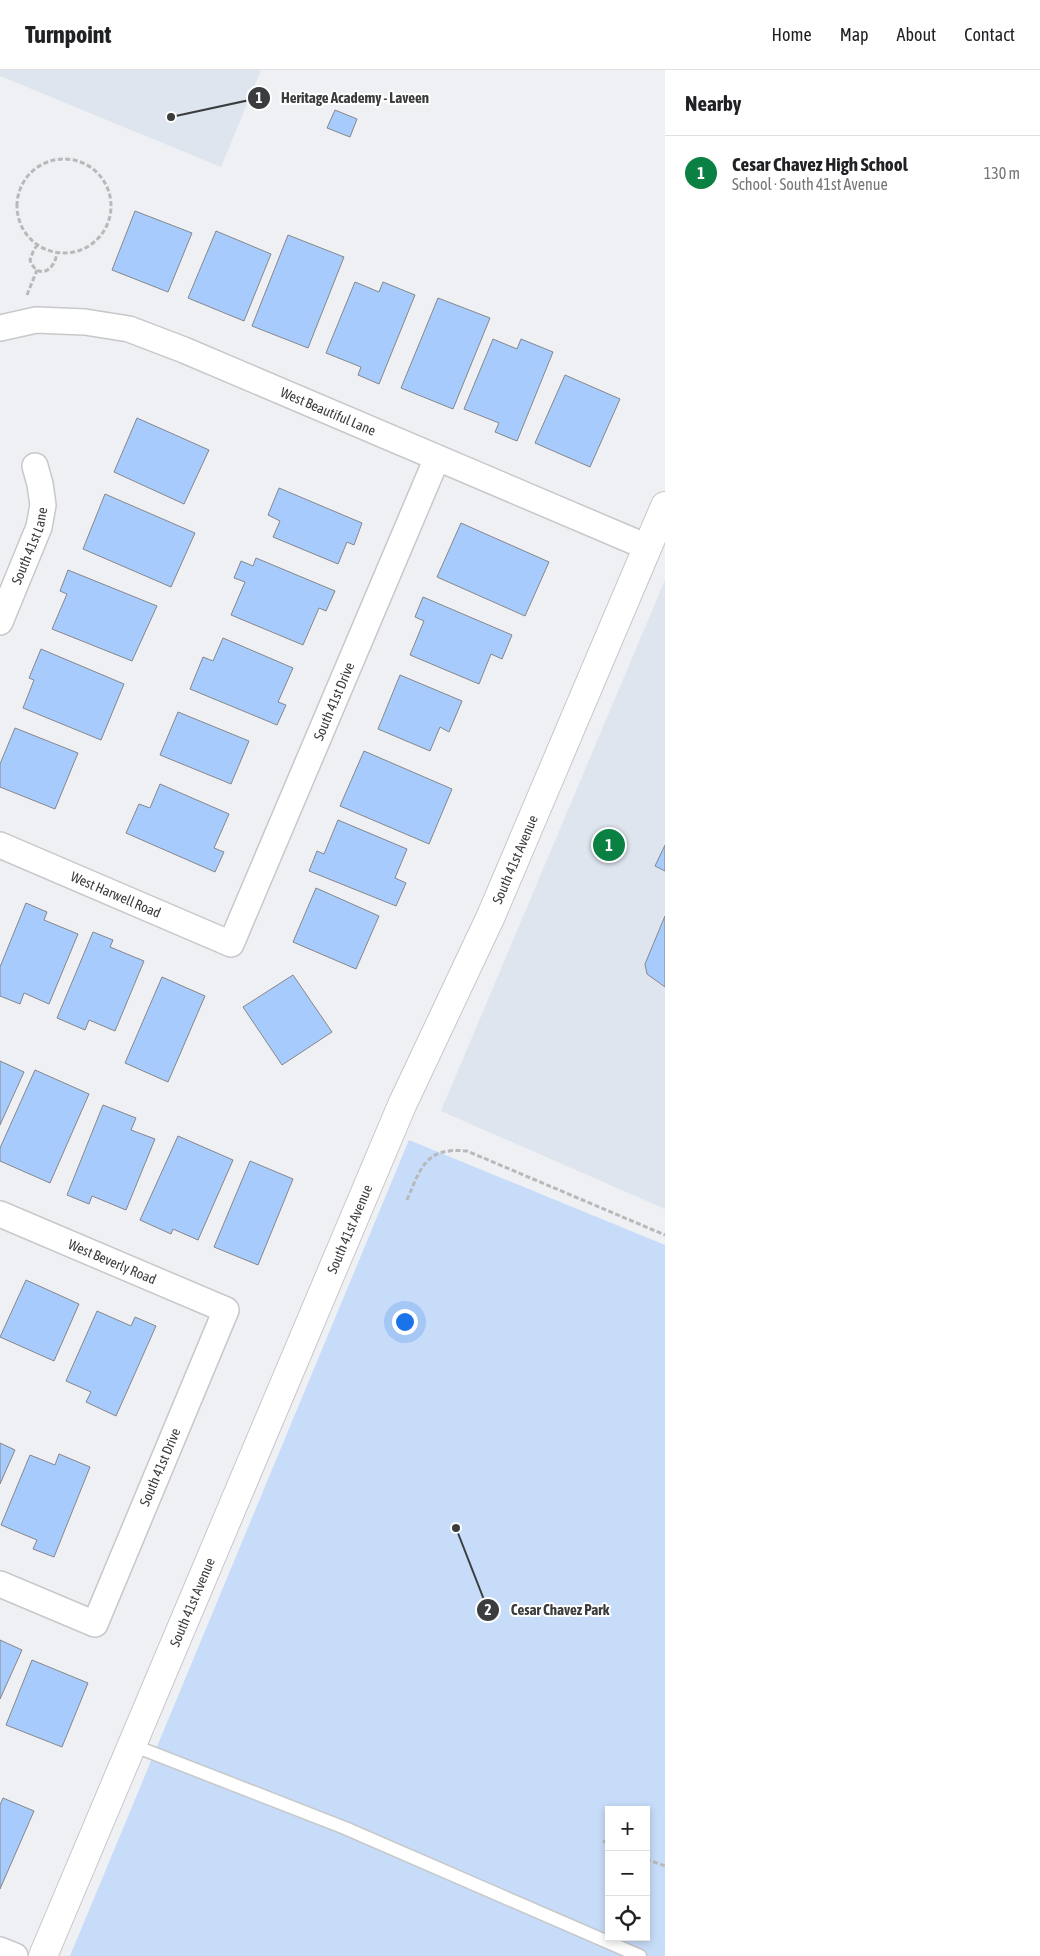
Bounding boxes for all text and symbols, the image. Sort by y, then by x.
text: Turnpoint [25,21,111,48]
text: Home [772,24,812,45]
text: Map [840,24,869,45]
text: About [897,24,936,45]
text: Contact [964,24,1015,45]
callout: Heritage Academy - Laveen [246,83,439,113]
text: 1 [255,89,263,106]
text: Heritage Academy - Laveen [281,89,429,106]
text: Nearby [685,91,741,115]
text: Cesar Chavez High School [732,153,908,175]
text: 1 [697,164,705,182]
text: 130 m [984,164,1020,182]
text: School · South 41st Avenue [732,175,888,193]
street label: West Beautiful Lane [278,384,378,439]
street label: South 41st Lane [8,506,50,587]
street label: South 41st Drive [310,660,358,743]
street label: South 41st Avenue [489,813,541,906]
pin: 1 [593,826,625,864]
street label: West Harwell Road [68,868,163,921]
street label: South 41st Avenue [324,1182,375,1276]
street label: West Beverly Road [66,1236,159,1287]
your location [392,1309,418,1335]
street label: South 41st Drive [136,1426,184,1508]
street label: South 41st Avenue [166,1555,218,1649]
callout: Cesar Chavez Park [476,1595,619,1625]
text: 2 [484,1601,492,1618]
text: Cesar Chavez Park [511,1601,610,1618]
map controls [605,1806,650,1941]
button: + [605,1806,650,1851]
button: − [605,1851,650,1896]
button: locate [605,1896,650,1941]

